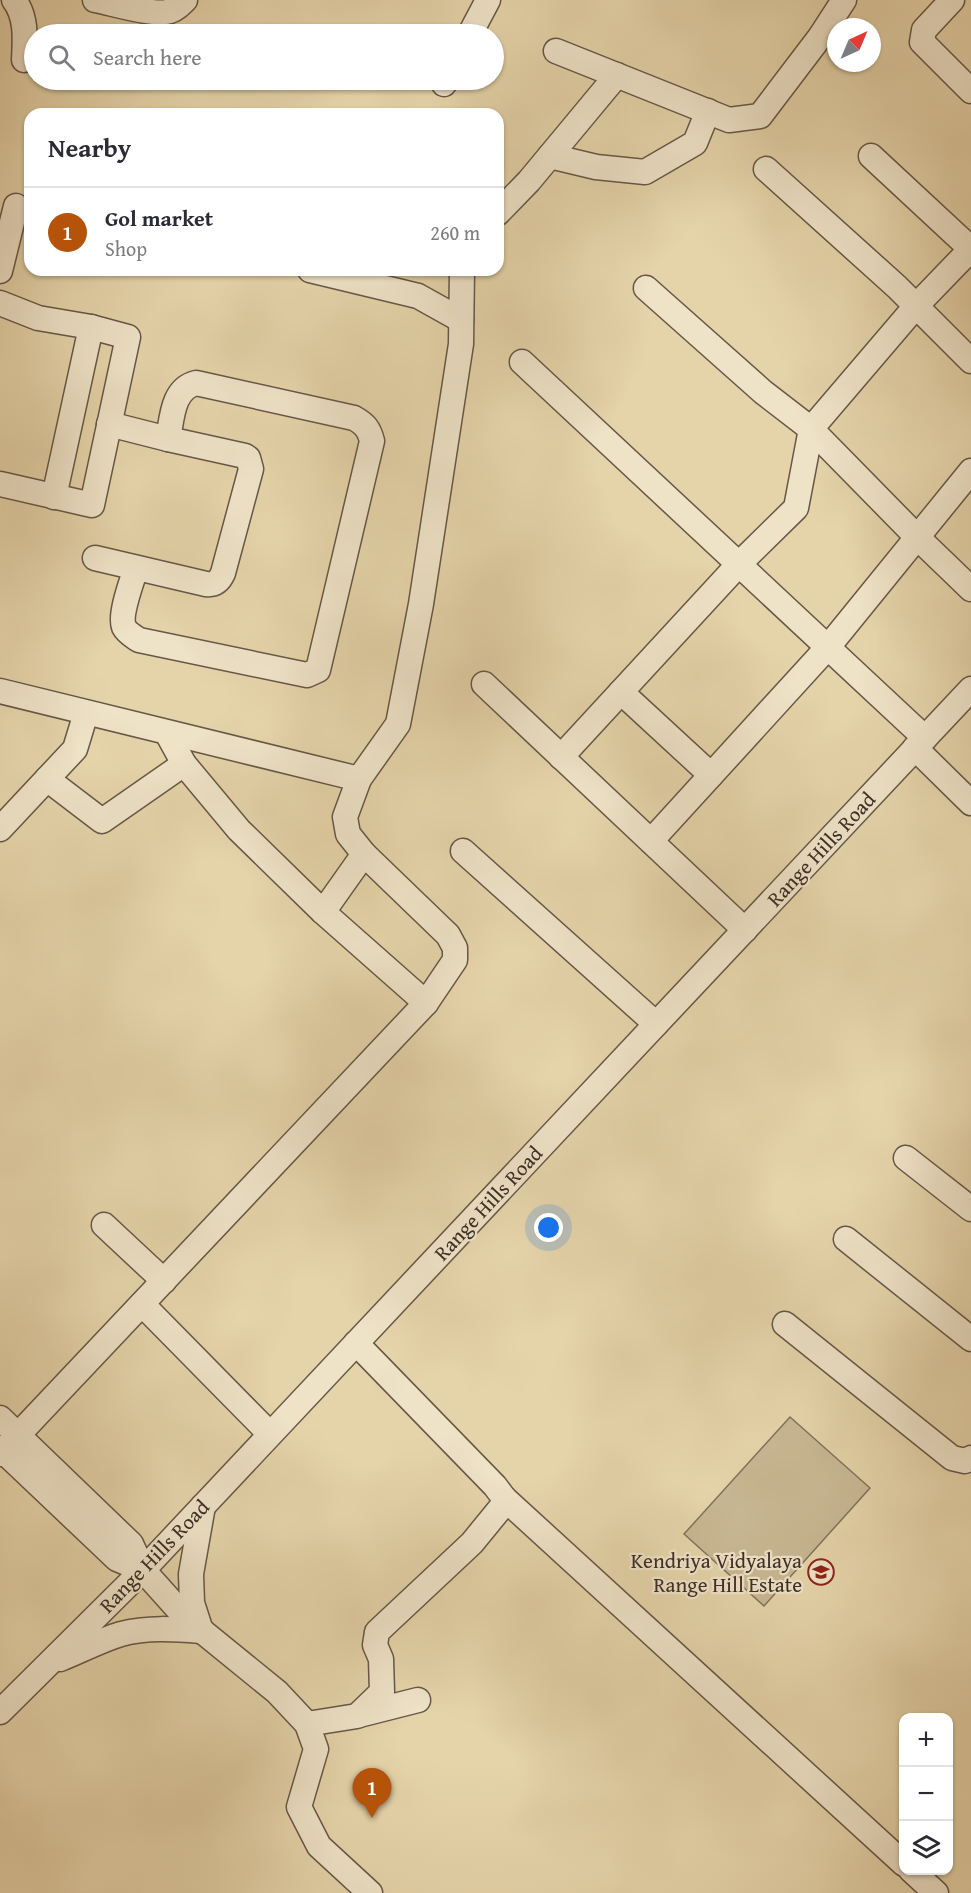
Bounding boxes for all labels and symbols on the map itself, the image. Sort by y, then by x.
north arrow [827,18,881,72]
street label: Range Hills Road [759,784,883,913]
street label: Range Hills Road [426,1138,550,1267]
your location [534,1213,563,1242]
street label: Range Hills Road [92,1492,217,1620]
place label: Kendriya Vidyalaya Range Hill Estate [631,1545,802,1600]
school or university icon: Kendriya Vidyalaya Range Hill Estate [806,1557,836,1587]
pin: 1 [352,1768,392,1818]

